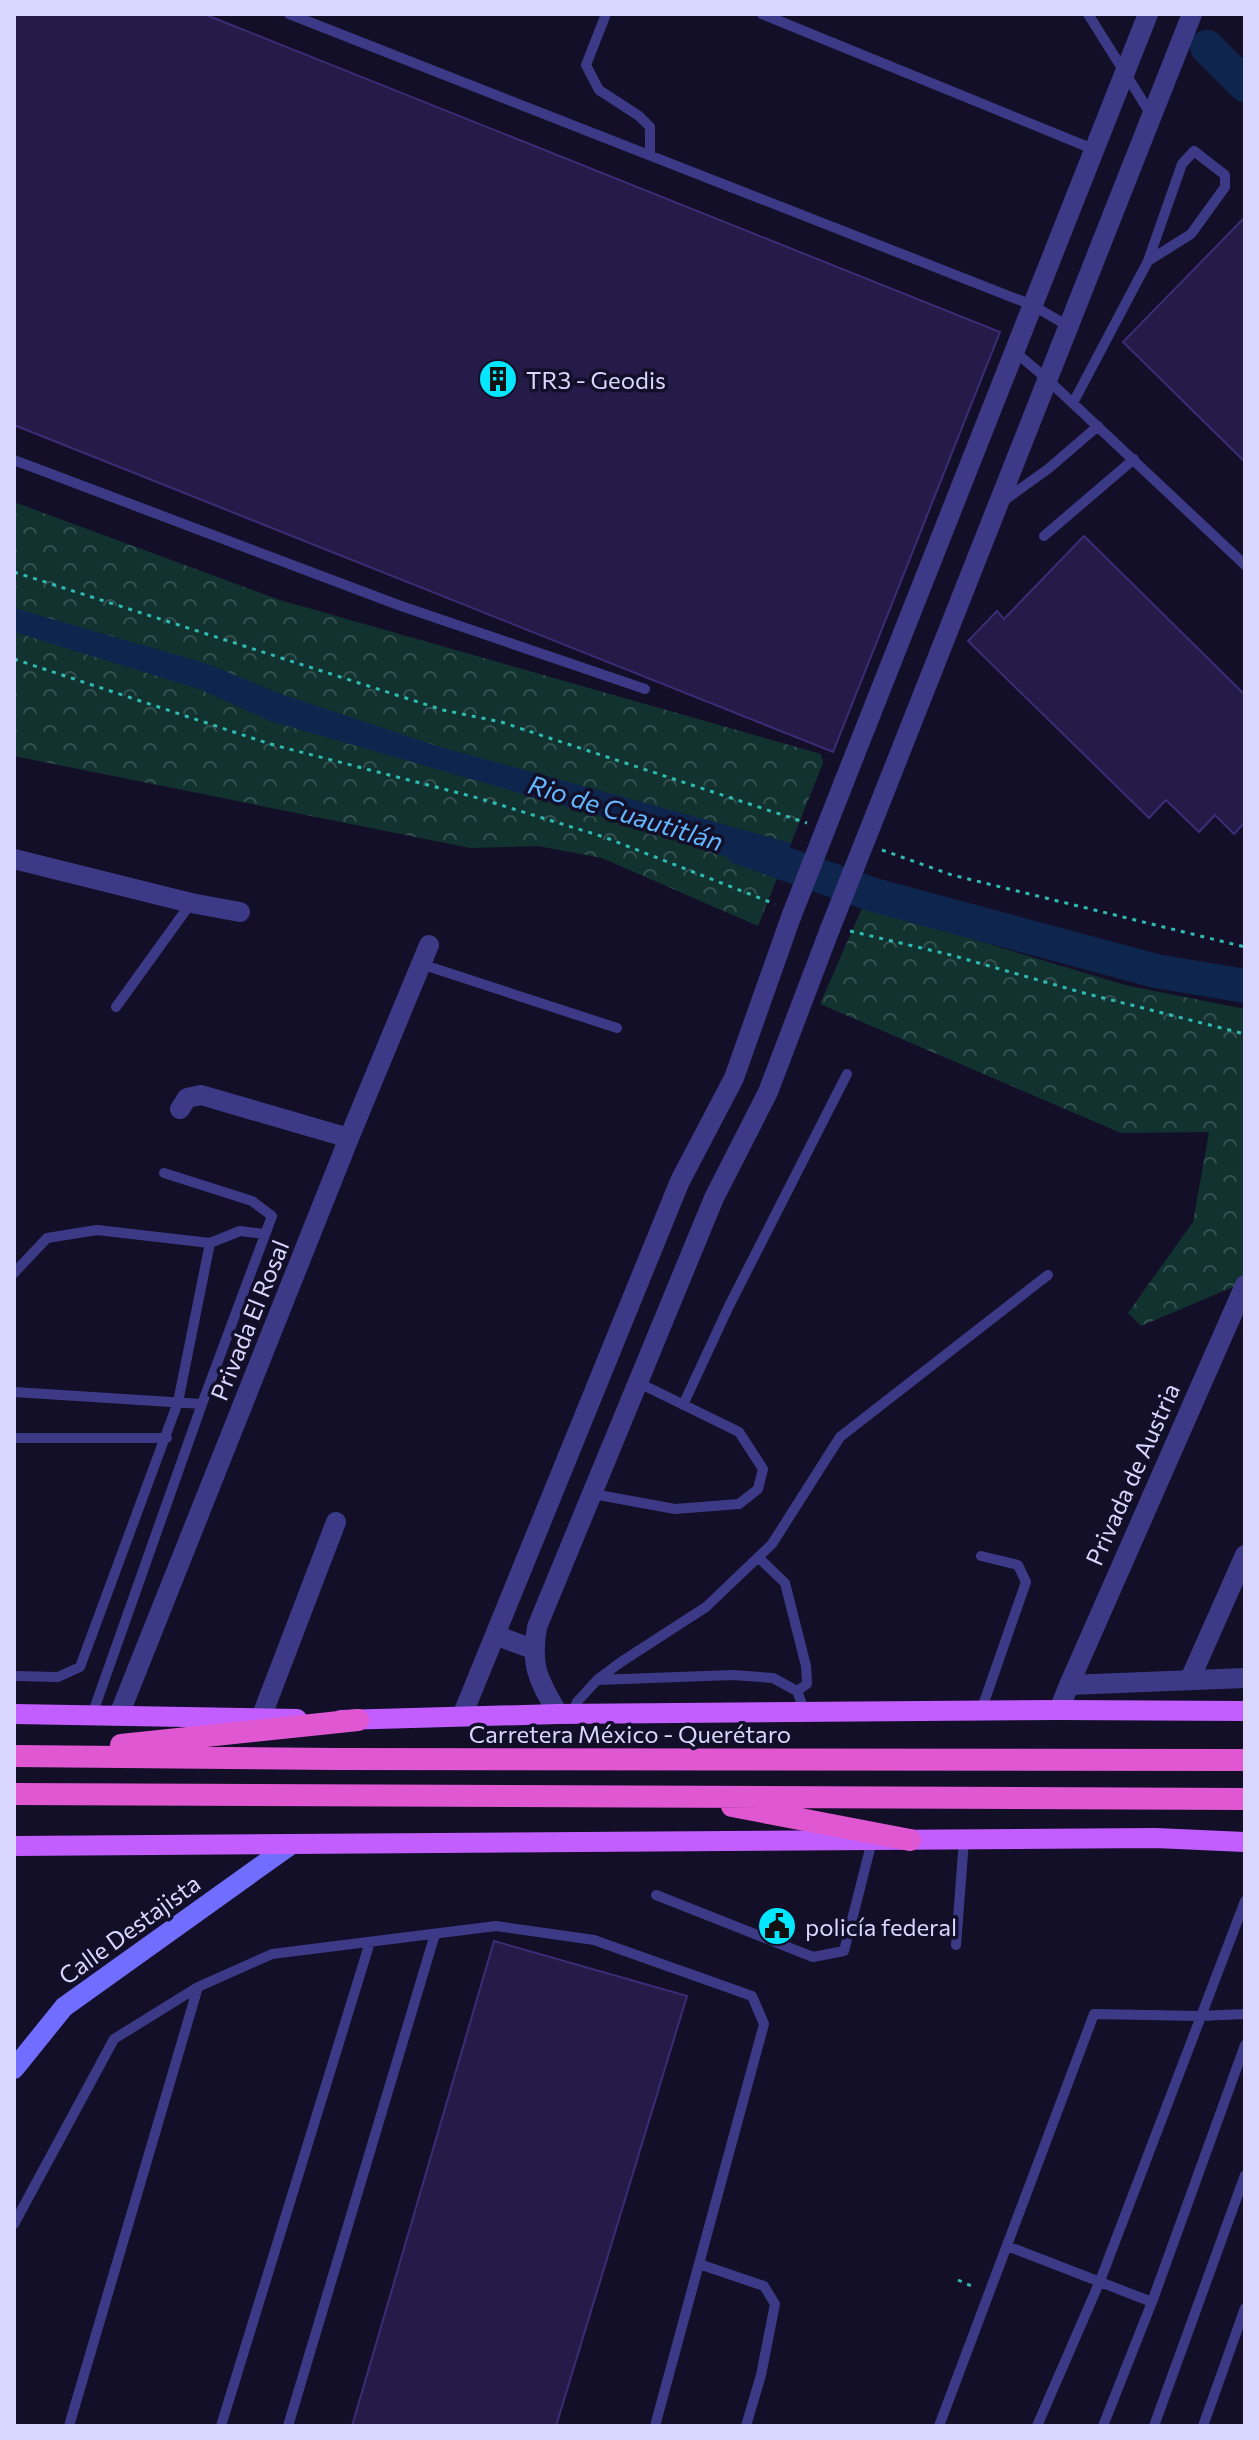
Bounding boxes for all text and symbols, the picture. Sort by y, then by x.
building icon: TR3 - Geodis [477,358,519,400]
place label: TR3 - Geodis [526,365,666,394]
water label: Rio de Cuautitlán [525,768,727,856]
street label: Privada El Rosal [204,1236,294,1404]
street label: Privada de Austria [1079,1378,1185,1570]
street label: Carretera México - Querétaro [469,1719,791,1748]
street label: Calle Destajista [53,1868,205,1990]
public building icon: policía federal [756,1905,798,1947]
place label: policía federal [805,1912,957,1941]

